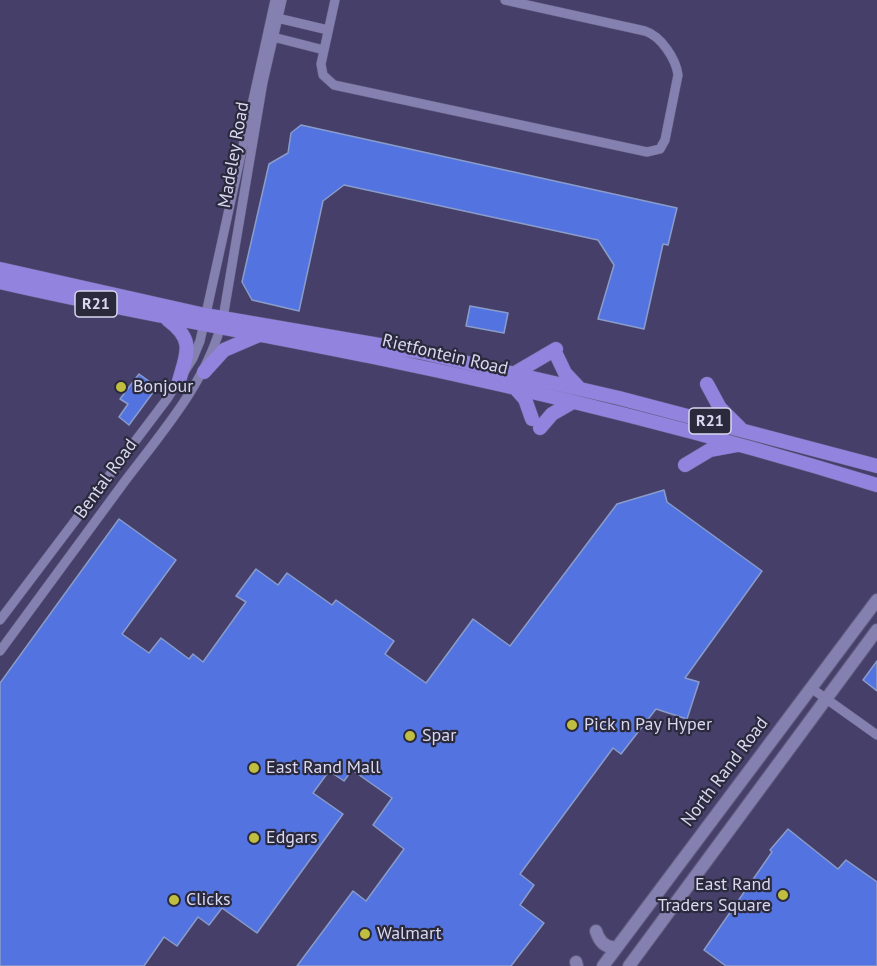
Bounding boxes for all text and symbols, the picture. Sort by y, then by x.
street label: Madeley Road [214,100,254,210]
road number: R21 [75,291,117,317]
street label: Rietfontein Road [380,330,510,380]
place label: Bonjour [133,376,193,398]
marker: Bonjour [114,380,128,394]
road number: R21 [689,408,731,434]
street label: Bental Road [70,435,142,523]
street label: North Rand Road [677,713,773,831]
place label: Pick n Pay Hyper [584,714,712,736]
marker: Pick n Pay Hyper [565,718,579,732]
place label: Spar [422,725,456,747]
marker: Spar [403,729,417,743]
place label: East Rand Mall [266,757,381,779]
marker: East Rand Mall [247,761,261,775]
place label: Edgars [266,827,318,849]
marker: Edgars [247,831,261,845]
place label: East Rand Traders Square [657,874,771,916]
marker: East Rand Traders Square [776,888,790,902]
place label: Clicks [186,889,231,911]
marker: Clicks [167,893,181,907]
place label: Walmart [377,923,442,945]
marker: Walmart [358,927,372,941]

